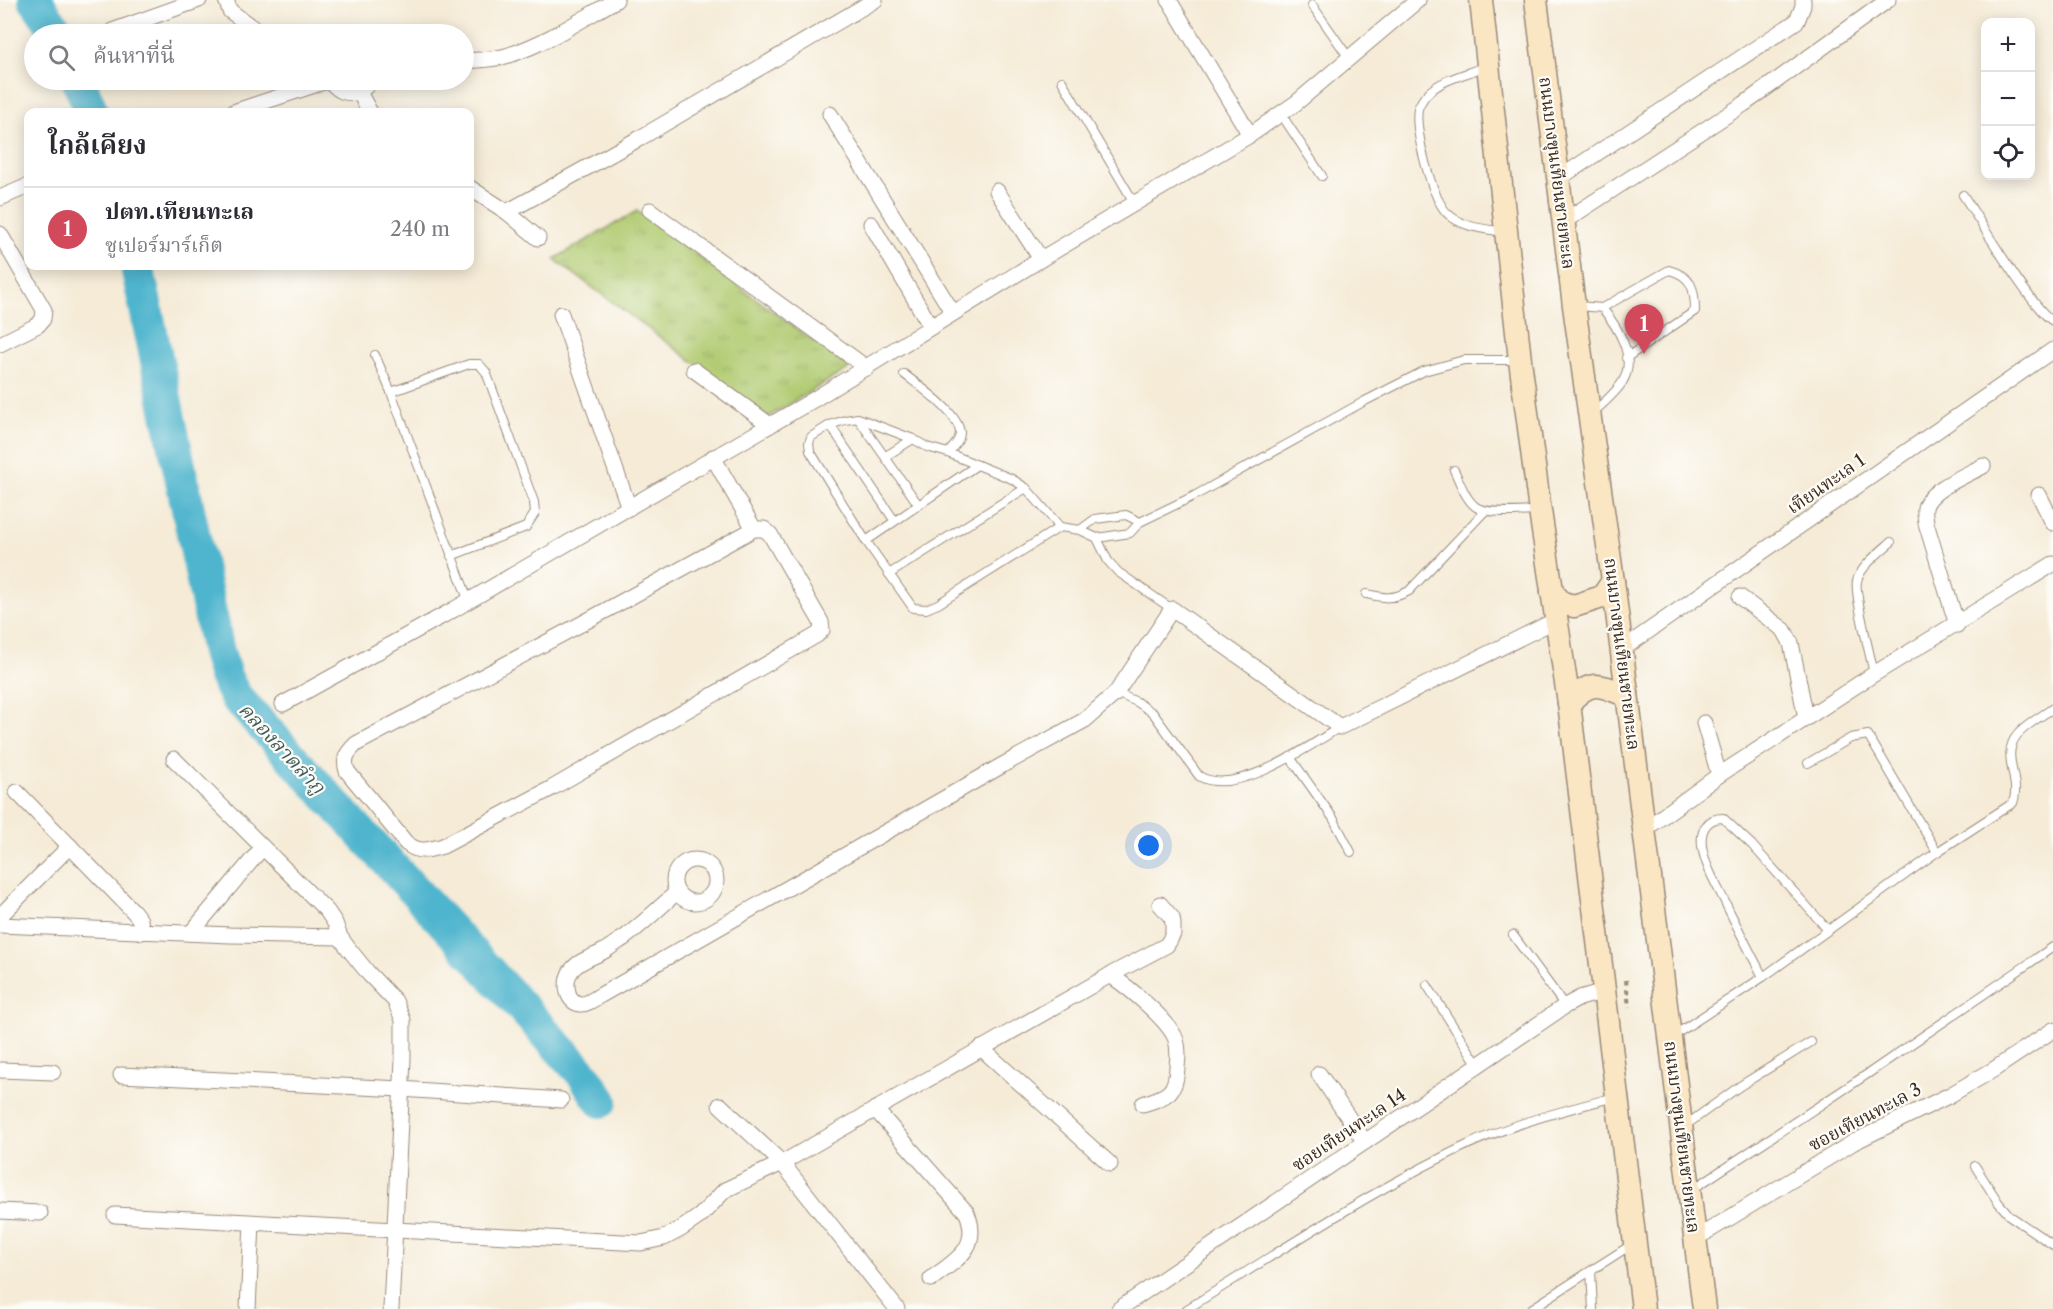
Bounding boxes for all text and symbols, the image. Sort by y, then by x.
map controls [1981,18,2035,180]
button: + [1981,18,2035,72]
search box [24,24,474,90]
icon: search [45,41,78,74]
text: ค้นหาที่นี่ [93,42,175,69]
button: − [1981,72,2035,126]
street label: ถนนบางขุนเทียนชายทะเล [1533,76,1580,271]
button: locate [1981,126,2035,180]
text: ใกล้เคียง [48,129,147,161]
text: ปตท.เทียนทะเล [105,198,254,225]
text: 1 [63,217,72,241]
text: 240 m [390,217,450,241]
text: ซูเปอร์มาร์เก็ต [105,233,223,257]
pin: 1 [1624,304,1664,354]
street label: เทียนทะเล 1 [1783,449,1870,519]
street label: ถนนบางขุนเทียนชายทะเล [1598,557,1645,752]
water label: คลองลาดลำภู [233,698,331,800]
your location [1134,831,1163,860]
street label: ถนนบางขุนเทียนชายทะเล [1658,1040,1705,1235]
street label: ซอยเทียนทะเล 3 [1805,1078,1925,1156]
street label: ซอยเทียนทะเล 14 [1288,1084,1410,1176]

